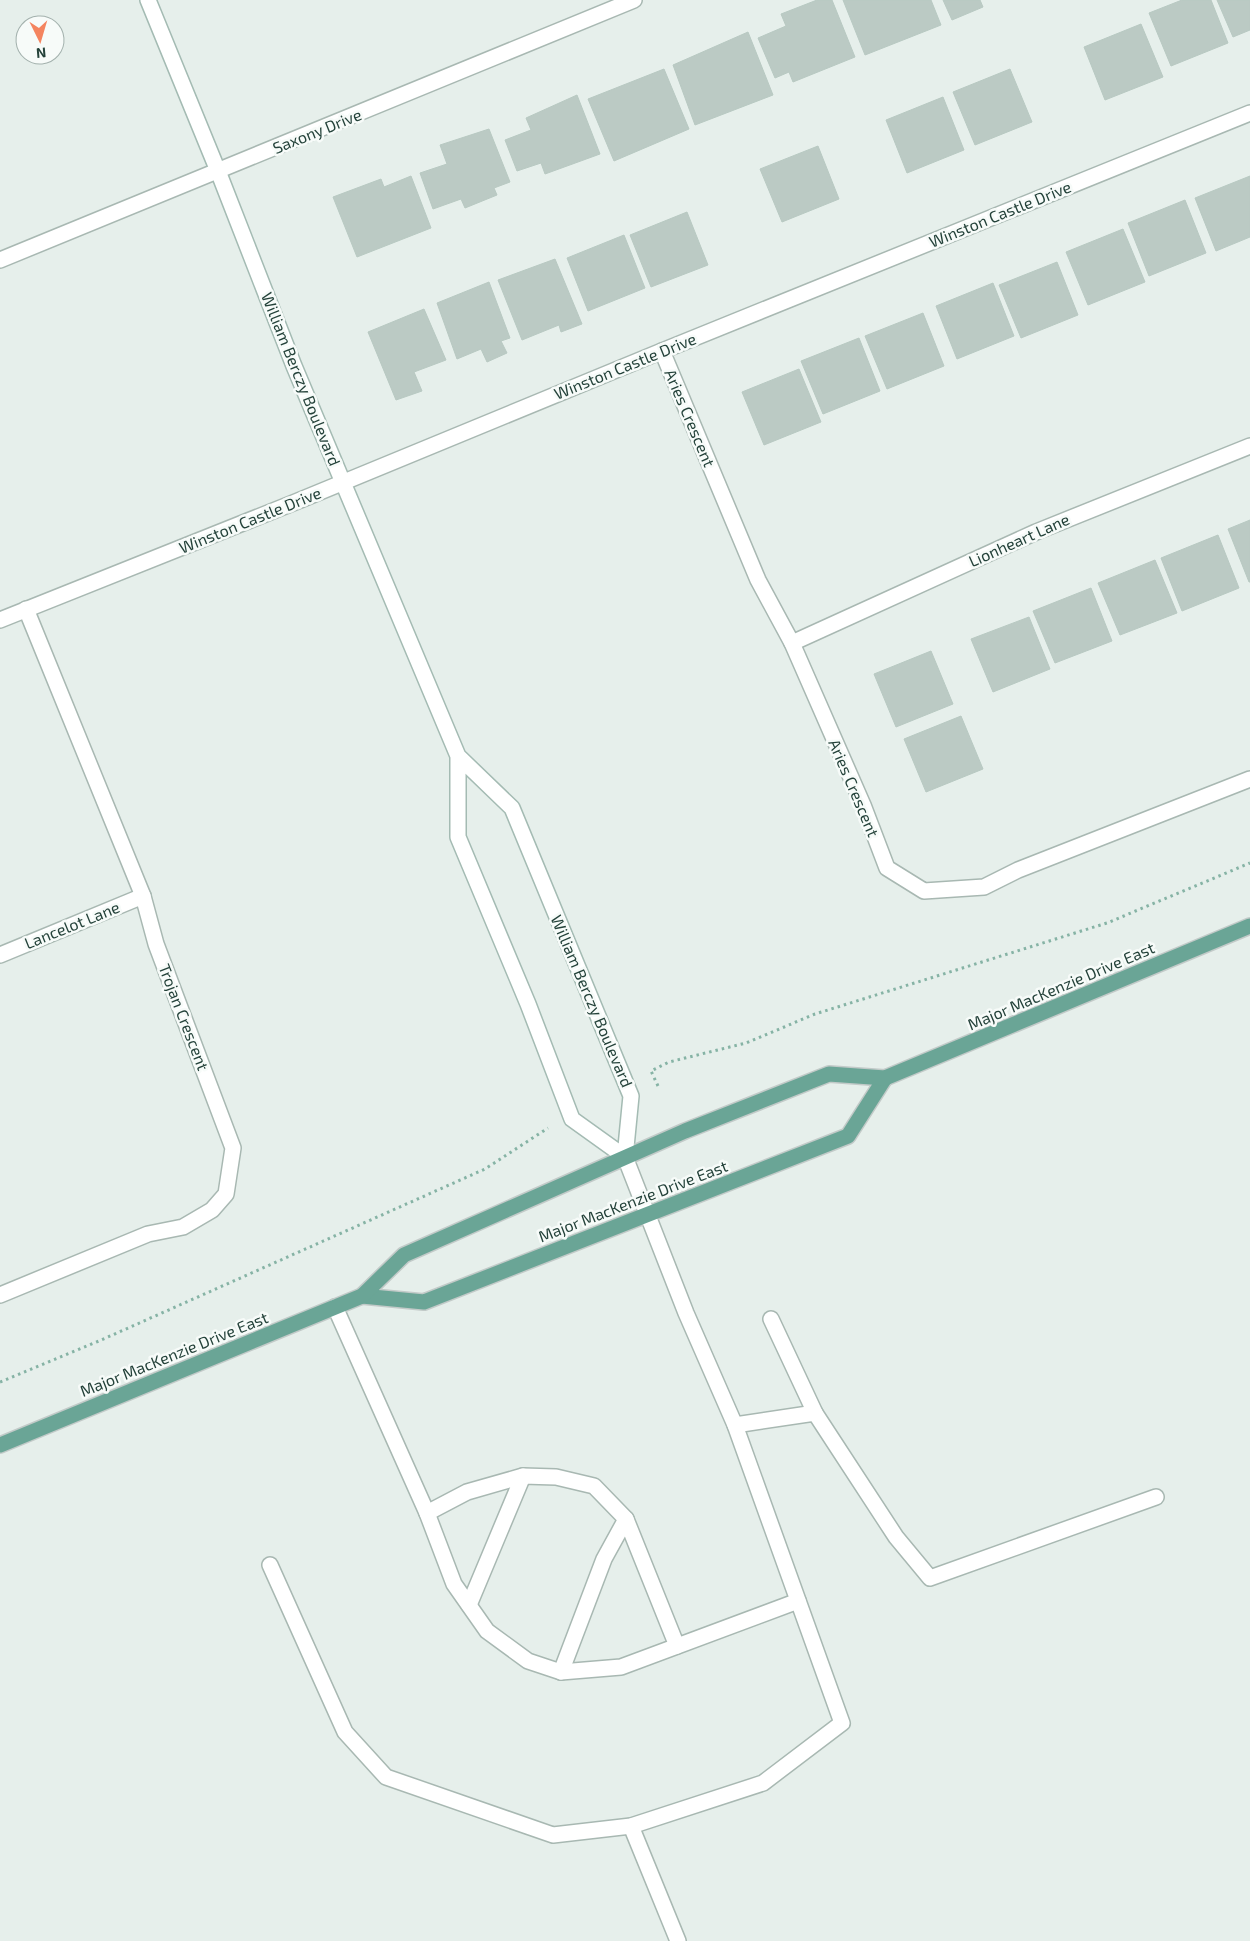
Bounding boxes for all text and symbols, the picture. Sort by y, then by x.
north arrow [15,15,65,65]
text: N [35,45,47,62]
street label: Saxony Drive [270,104,364,157]
street label: Winston Castle Drive [926,176,1074,251]
street label: William Berczy Boulevard [258,289,345,468]
street label: Winston Castle Drive [551,328,699,403]
street label: Aries Crescent [661,366,720,470]
street label: Winston Castle Drive [176,482,324,557]
street label: Lionheart Lane [965,509,1072,570]
street label: Aries Crescent [825,736,884,840]
street label: Lancelot Lane [21,897,122,952]
street label: William Berczy Boulevard [547,912,637,1090]
street label: Major MacKenzie Drive East [965,937,1157,1035]
street label: Trojan Crescent [155,961,213,1073]
street label: Major MacKenzie Drive East [536,1156,730,1246]
street label: Major MacKenzie Drive East [77,1307,271,1401]

